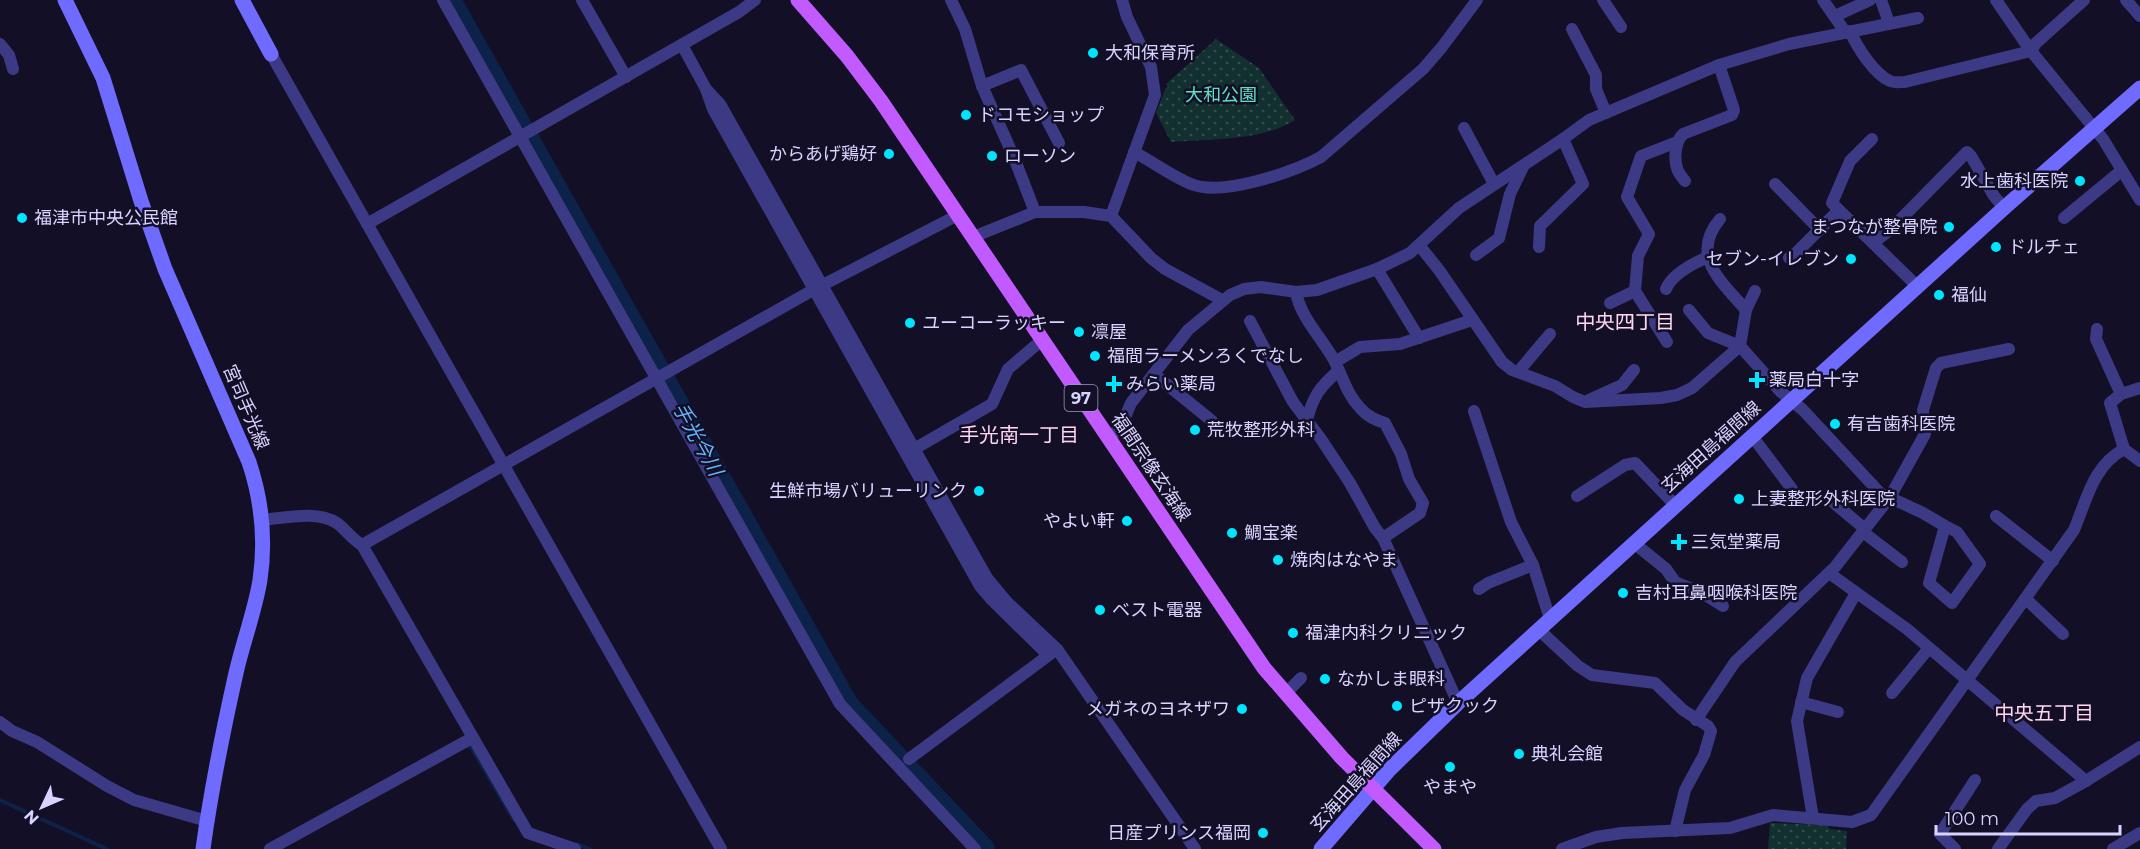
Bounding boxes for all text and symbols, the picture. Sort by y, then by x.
place label: 大和保育所 [1105,42,1195,64]
marker: 大和保育所 [1086,46,1100,60]
park label: 大和公園 [1185,84,1257,106]
place label: ドコモショップ [978,104,1104,126]
marker: ドコモショップ [959,108,973,122]
place label: からあげ鶏好 [769,143,877,165]
place label: ローソン [1004,145,1076,167]
marker: からあげ鶏好 [882,147,896,161]
marker: ローソン [985,149,999,163]
place label: 水上歯科医院 [1960,170,2068,192]
marker: 水上歯科医院 [2073,174,2087,188]
place label: 福津市中央公民館 [34,207,178,229]
marker: 福津市中央公民館 [15,211,29,225]
place label: まつなが整骨院 [1811,216,1937,238]
marker: まつなが整骨院 [1942,220,1956,234]
place label: ドルチェ [2008,236,2080,258]
marker: ドルチェ [1989,240,2003,254]
place label: セブン-イレブン [1706,248,1839,270]
marker: セブン-イレブン [1844,252,1858,266]
place label: 福仙 [1951,284,1987,306]
marker: 福仙 [1932,288,1946,302]
district label: 中央四丁目 [1575,310,1675,334]
place label: ユーコーラッキー [922,312,1066,334]
marker: ユーコーラッキー [903,316,917,330]
place label: 凛屋 [1091,321,1127,343]
marker: 凛屋 [1072,325,1086,339]
place label: 福間ラーメンろくでなし [1107,345,1304,367]
marker: 福間ラーメンろくでなし [1088,349,1102,363]
street label: 宮司手光線 [218,361,274,453]
place label: 薬局白十字 [1769,369,1859,391]
place label: みらい薬局 [1126,373,1216,395]
marker: 薬局白十字 [1750,373,1764,387]
marker: みらい薬局 [1107,377,1121,391]
road number: 97 [1064,385,1098,411]
street label: 玄海田島福間線 [1657,397,1765,497]
water label: 手光今川 [668,398,729,482]
street label: 福間宗像玄海線 [1107,409,1195,525]
place label: 有吉歯科医院 [1847,413,1955,435]
marker: 有吉歯科医院 [1828,417,1842,431]
place label: 荒牧整形外科 [1207,419,1315,441]
district label: 手光南一丁目 [959,423,1079,447]
marker: 荒牧整形外科 [1188,423,1202,437]
place label: 生鮮市場バリューリンク [769,480,967,502]
marker: 生鮮市場バリューリンク [972,484,986,498]
place label: 上妻整形外科医院 [1751,488,1895,510]
marker: 上妻整形外科医院 [1732,492,1746,506]
place label: やよい軒 [1043,510,1115,532]
marker: やよい軒 [1120,514,1134,528]
place label: 鯛宝楽 [1244,522,1298,544]
marker: 鯛宝楽 [1225,526,1239,540]
place label: 三気堂薬局 [1691,531,1781,553]
marker: 三気堂薬局 [1672,535,1686,549]
place label: 焼肉はなやま [1290,549,1398,571]
marker: 焼肉はなやま [1271,553,1285,567]
place label: 吉村耳鼻咽喉科医院 [1635,582,1797,604]
marker: 吉村耳鼻咽喉科医院 [1616,586,1630,600]
place label: ベスト電器 [1112,599,1202,621]
marker: ベスト電器 [1093,603,1107,617]
place label: 福津内科クリニック [1305,622,1467,644]
marker: 福津内科クリニック [1286,626,1300,640]
place label: なかしま眼科 [1337,668,1445,690]
marker: なかしま眼科 [1318,672,1332,686]
place label: ピザクック [1409,695,1499,717]
place label: メガネのヨネザワ [1086,698,1230,720]
marker: ピザクック [1390,699,1404,713]
district label: 中央五丁目 [1994,701,2094,725]
marker: メガネのヨネザワ [1235,702,1249,716]
street label: 玄海田島福間線 [1306,728,1406,836]
place label: 典礼会館 [1531,743,1603,765]
marker: 典礼会館 [1512,747,1526,761]
marker: やまや [1443,760,1457,774]
place label: やまや [1423,776,1477,798]
north arrow [12,777,72,837]
scale bar [1936,798,2120,836]
text: N [20,806,43,828]
text: 100 m [1945,808,1999,830]
place label: 日産プリンス福岡 [1107,822,1251,844]
marker: 日産プリンス福岡 [1256,826,1270,840]

